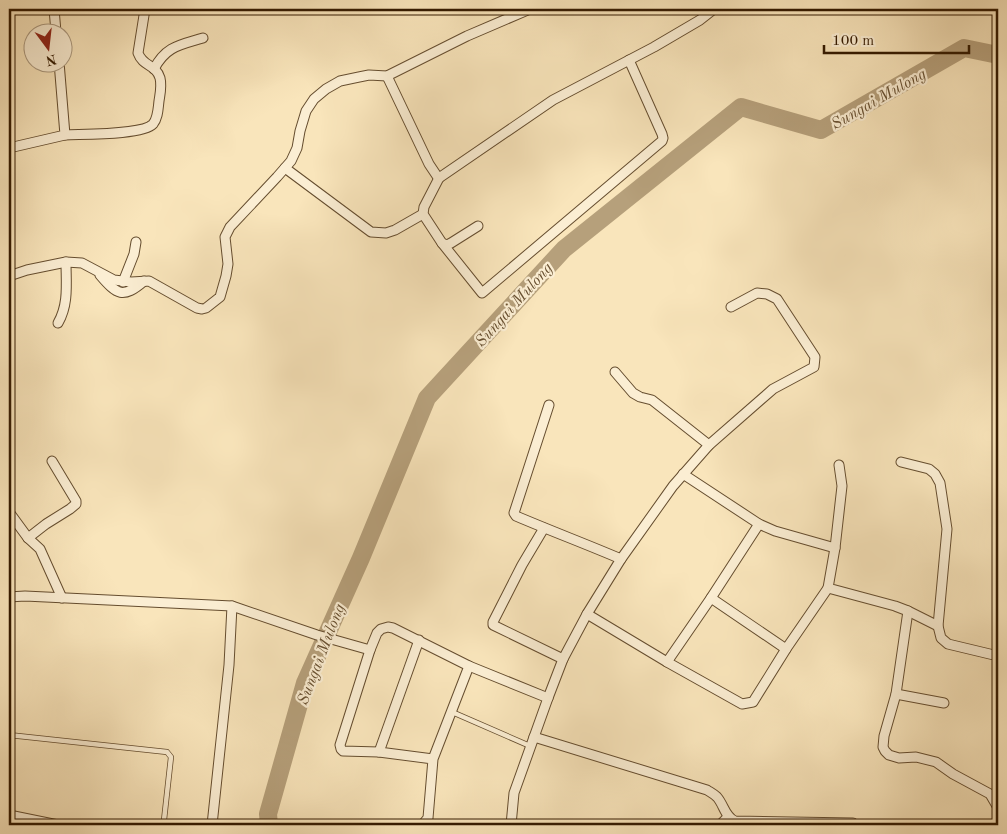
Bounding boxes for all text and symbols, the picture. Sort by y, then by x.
north arrow [22,22,72,72]
scale bar [824,22,970,54]
text: 100 m [832,34,874,49]
text: N [44,51,58,68]
water label: Sungai Mulong [829,66,929,133]
water label: Sungai Mulong [473,260,556,350]
water label: Sungai Mulong [295,602,349,707]

